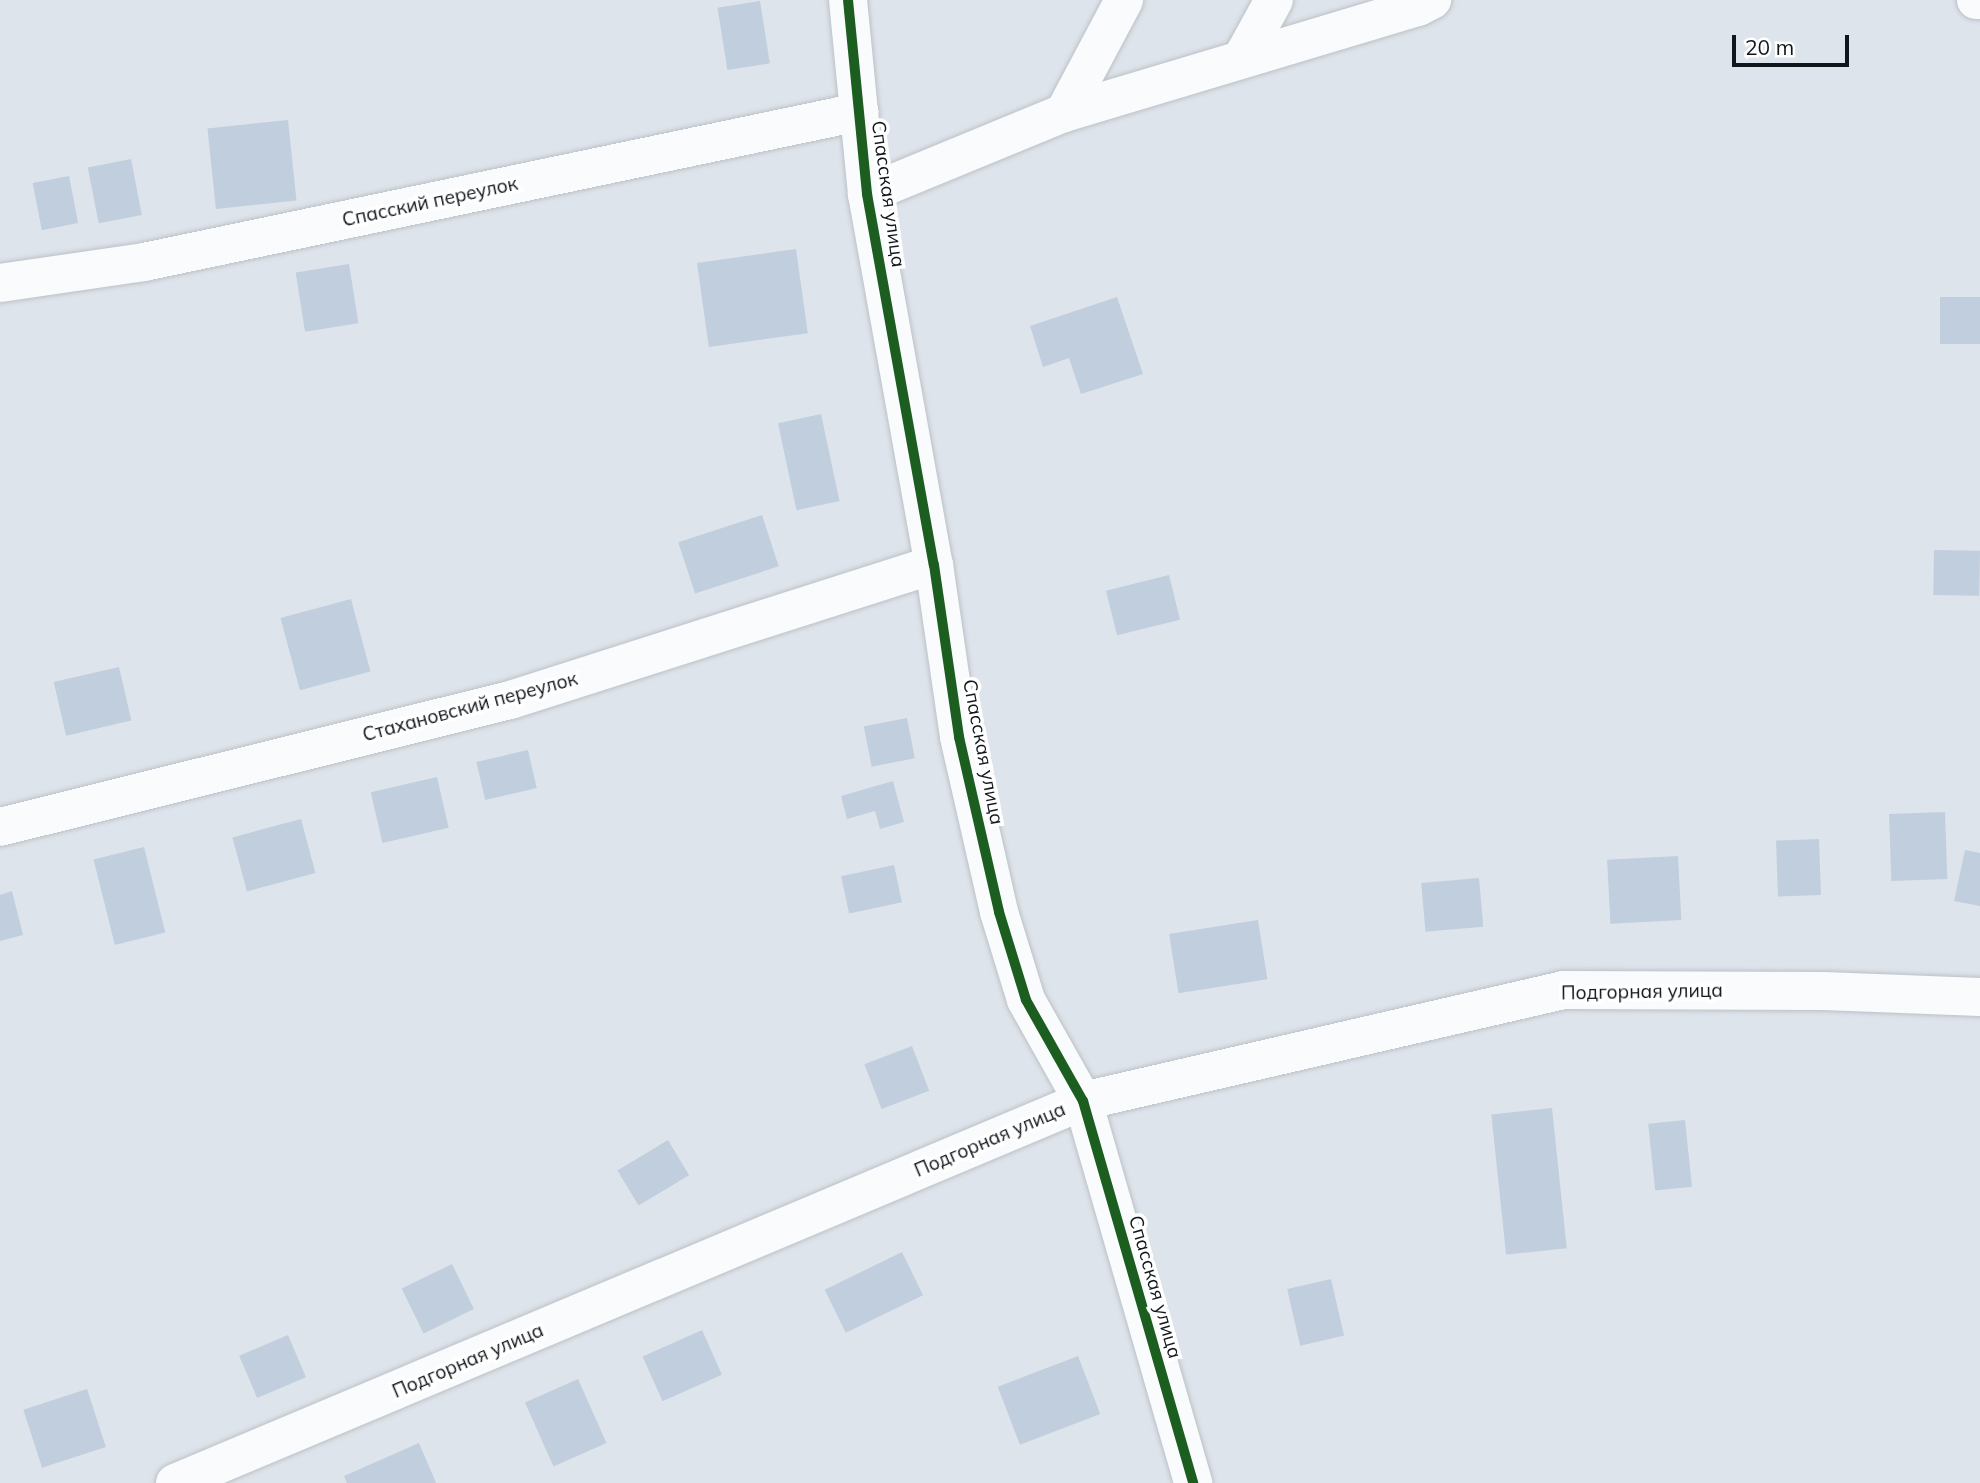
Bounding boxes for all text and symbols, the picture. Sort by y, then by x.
scale bar [1735,21,1852,65]
text: 20 m [1745,34,1794,60]
street label: Спасская улица [866,119,910,269]
street label: Спасский переулок [340,172,520,232]
street label: Стахановский переулок [360,667,580,747]
street label: Спасская улица [958,677,1008,827]
street label: Подгорная улица [1561,979,1723,1005]
street label: Подгорная улица [911,1098,1069,1182]
street label: Спасская улица [1124,1213,1186,1361]
street label: Подгорная улица [389,1319,547,1403]

